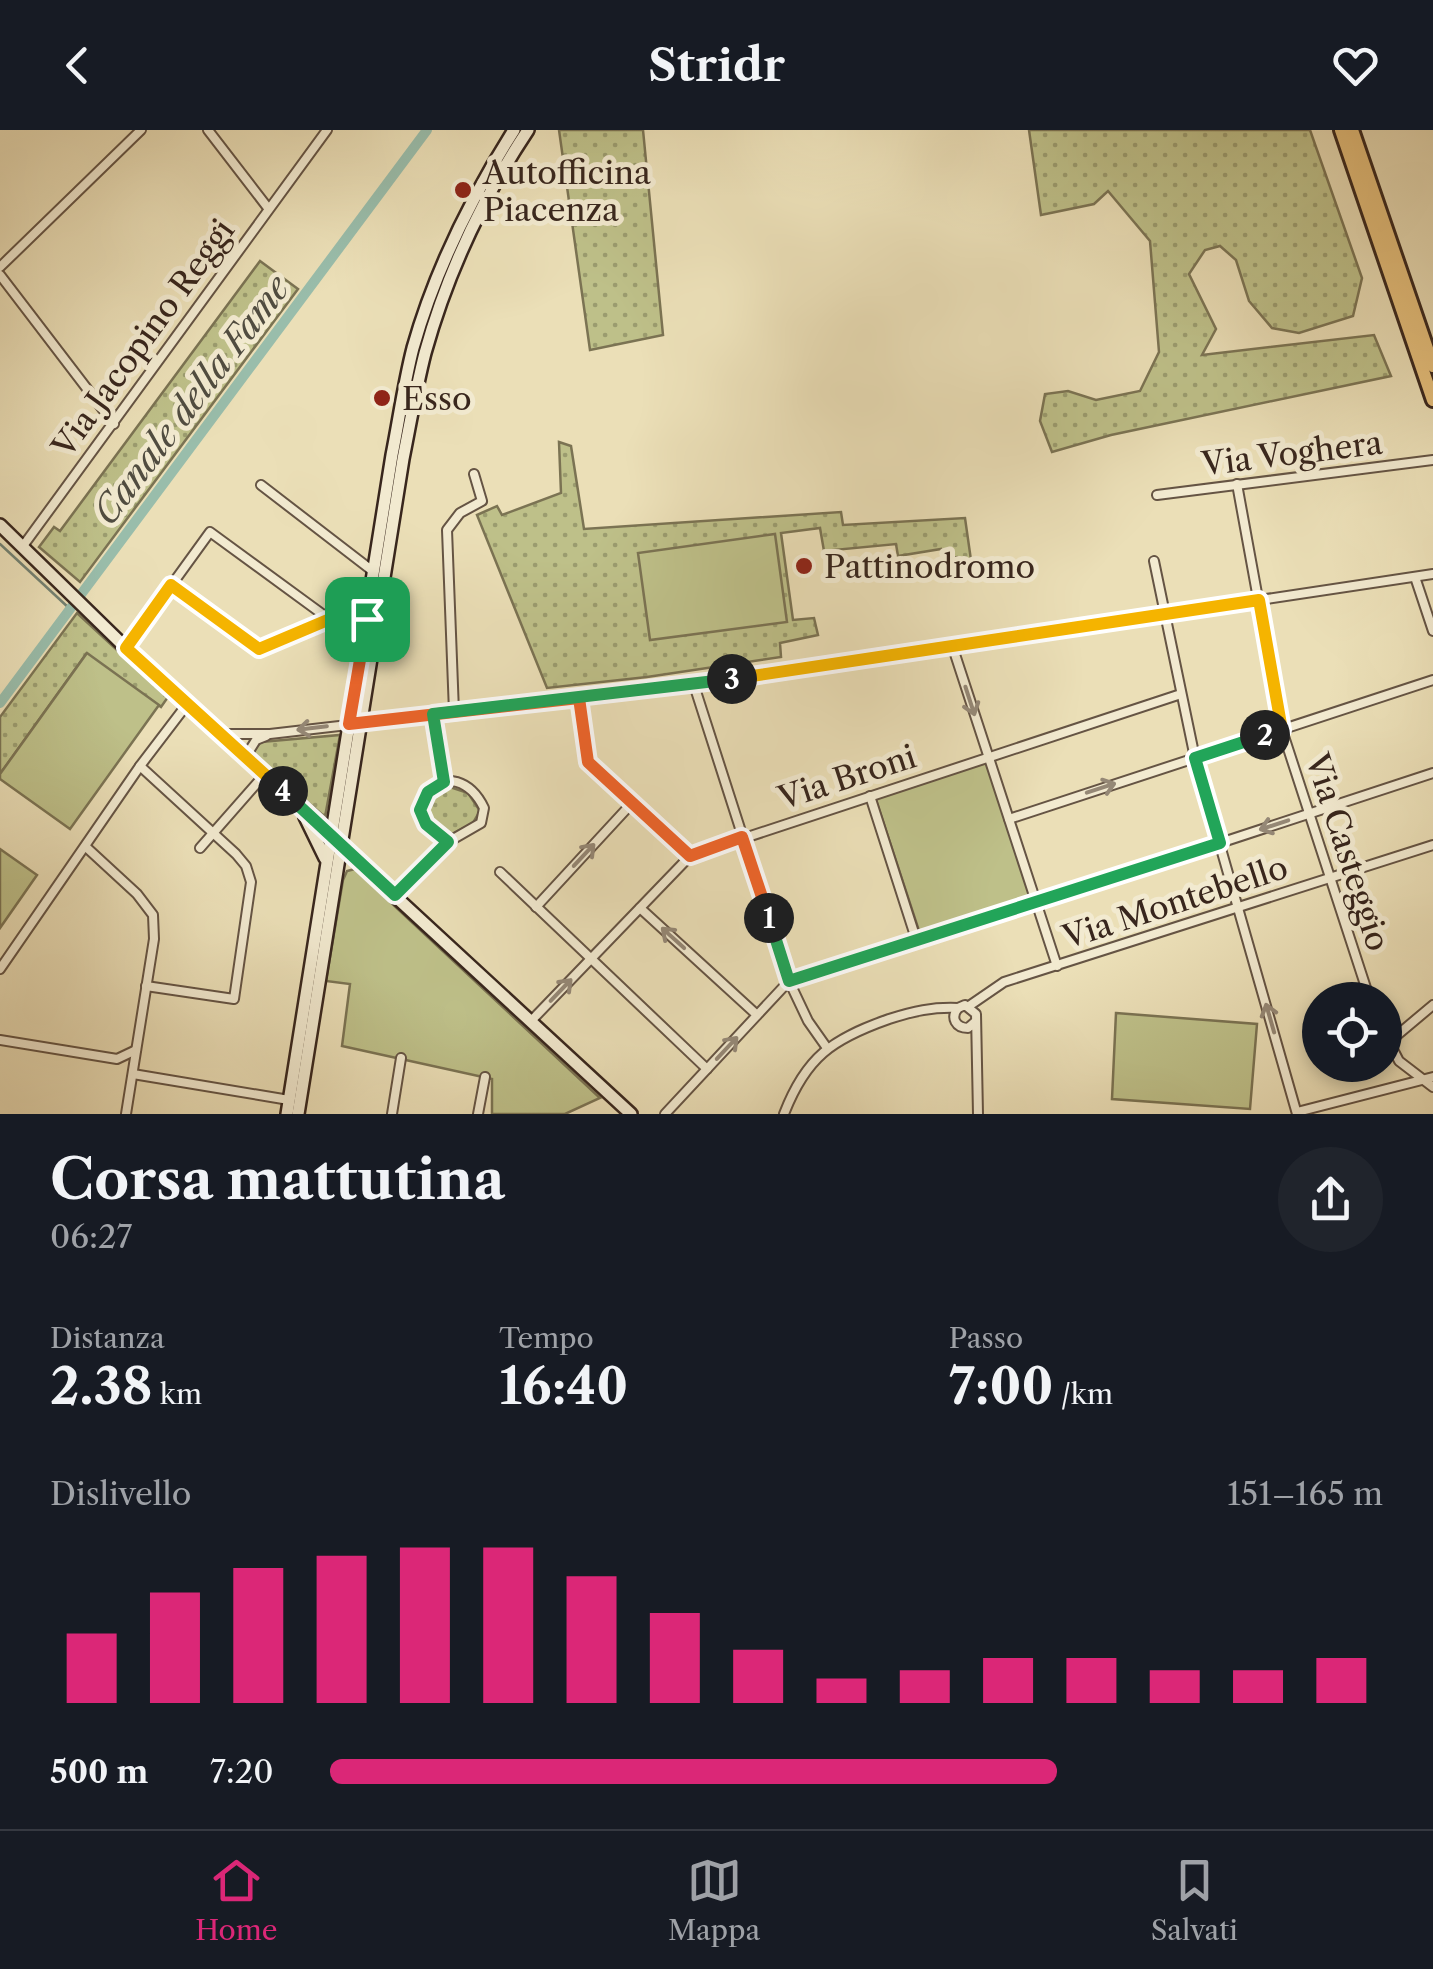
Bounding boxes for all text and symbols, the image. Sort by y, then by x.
text: Stridr [648,37,785,93]
icon: back [50,38,105,93]
icon: heart [1328,38,1383,93]
place label: Autofficina Piacenza [482,153,651,229]
marker: Autofficina Piacenza [452,179,474,201]
street label: Via Jacopino Reggi [43,211,242,465]
water label: Canale della Fame [84,267,299,533]
place label: Esso [402,379,472,418]
marker: Esso [371,387,393,409]
street label: Via Voghera [1199,423,1385,484]
place label: Pattinodromo [824,547,1035,586]
marker: Pattinodromo [793,555,815,577]
pin [325,577,410,662]
icon: arrive [340,592,395,647]
pin: 3 [707,654,757,704]
text: 3 [724,662,740,696]
one-way arrow [963,684,981,716]
pin: 2 [1240,710,1290,760]
text: 2 [1257,718,1273,752]
one-way arrow [296,720,329,738]
street label: Via Broni [772,736,921,818]
street label: Via Casteggio [1297,747,1398,956]
pin: 4 [258,766,308,816]
text: 4 [275,774,291,808]
one-way arrow [1085,778,1117,796]
one-way arrow [1258,817,1290,835]
one-way arrow [572,843,595,868]
street label: Via Montebello [1057,847,1292,957]
pin: 1 [744,893,794,943]
text: 1 [763,901,775,935]
one-way arrow [661,927,686,950]
one-way arrow [549,979,573,1003]
map controls [1302,982,1402,1082]
button: locate [1302,982,1402,1082]
one-way arrow [1260,1003,1278,1034]
one-way arrow [715,1036,738,1061]
text: Corsa mattutina [50,1146,505,1213]
button: share [1278,1147,1383,1252]
text: 06:27 [50,1217,132,1256]
text: Distanza [50,1321,165,1355]
text: Tempo [499,1321,594,1355]
text: Passo [949,1321,1023,1355]
text: 2.38 [50,1355,152,1417]
text: 16:40 [499,1355,628,1417]
text: 7:00 [949,1355,1053,1417]
text: km [152,1377,202,1411]
text: /km [1053,1377,1113,1411]
text: Dislivello [50,1474,192,1513]
text: 151–165 m [1227,1474,1383,1513]
text: 500 m [50,1752,148,1791]
text: 7:20 [210,1752,273,1791]
tab: Home [195,1853,278,1947]
tab: Mappa [668,1853,760,1947]
tab: Salvati [1151,1853,1238,1947]

